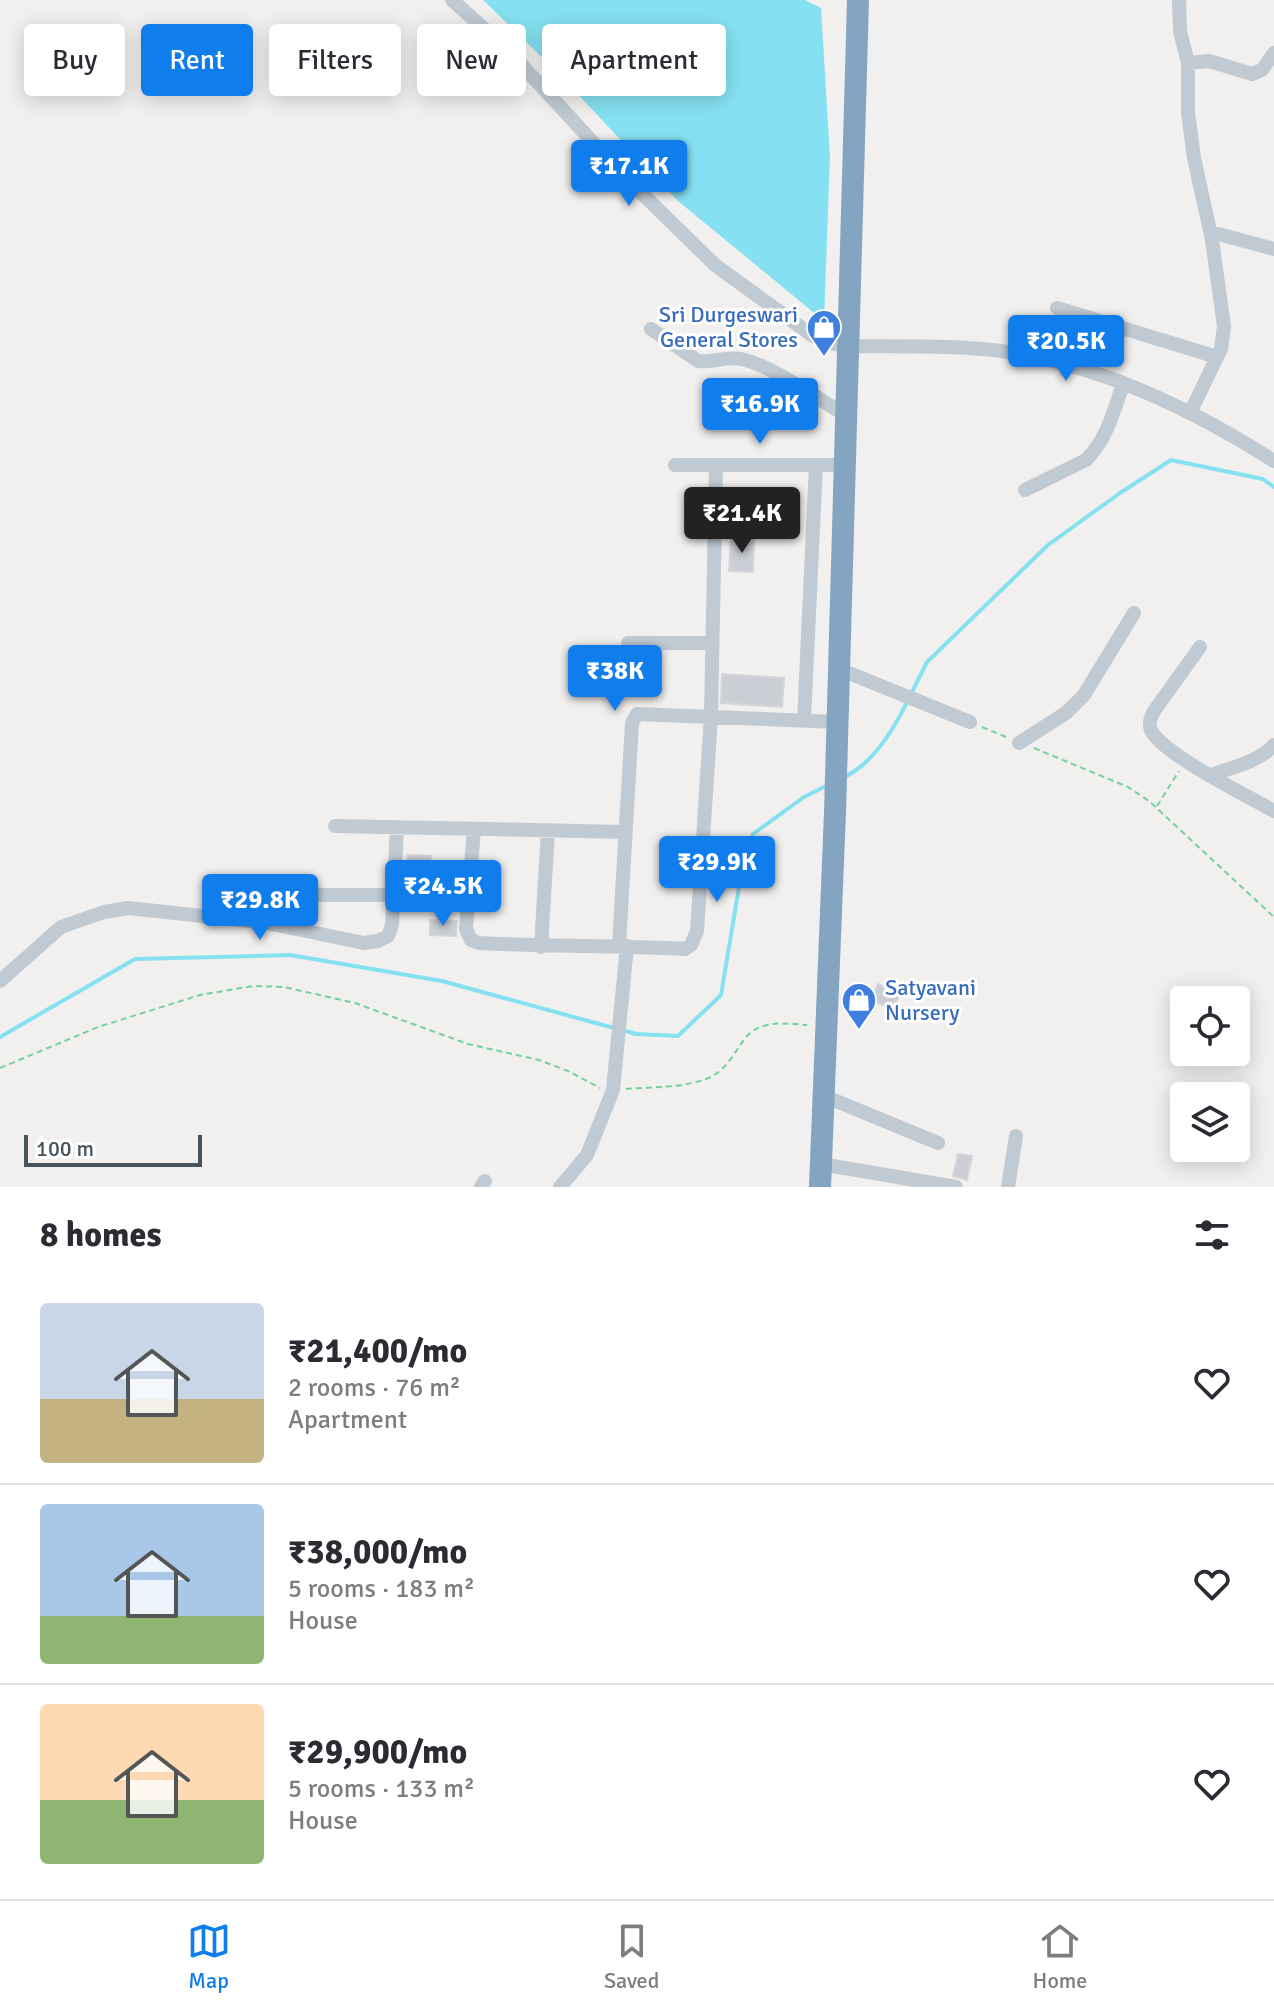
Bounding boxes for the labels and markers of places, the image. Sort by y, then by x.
pin: ₹17.1K [564,140,694,208]
place label: Sri Durgeswari General Stores [659,301,798,353]
shop icon: Sri Durgeswari General Stores [805,308,843,358]
pin: ₹20.5K [1001,315,1131,383]
pin: ₹16.9K [695,378,825,446]
pin: ₹21.4K [677,487,807,555]
pin: ₹38K [568,645,662,713]
pin: ₹29.9K [652,836,782,904]
pin: ₹24.5K [378,860,508,928]
pin: ₹29.8K [195,874,325,942]
place label: Satyavani Nursery [885,974,976,1026]
shop icon: Satyavani Nursery [840,981,878,1031]

